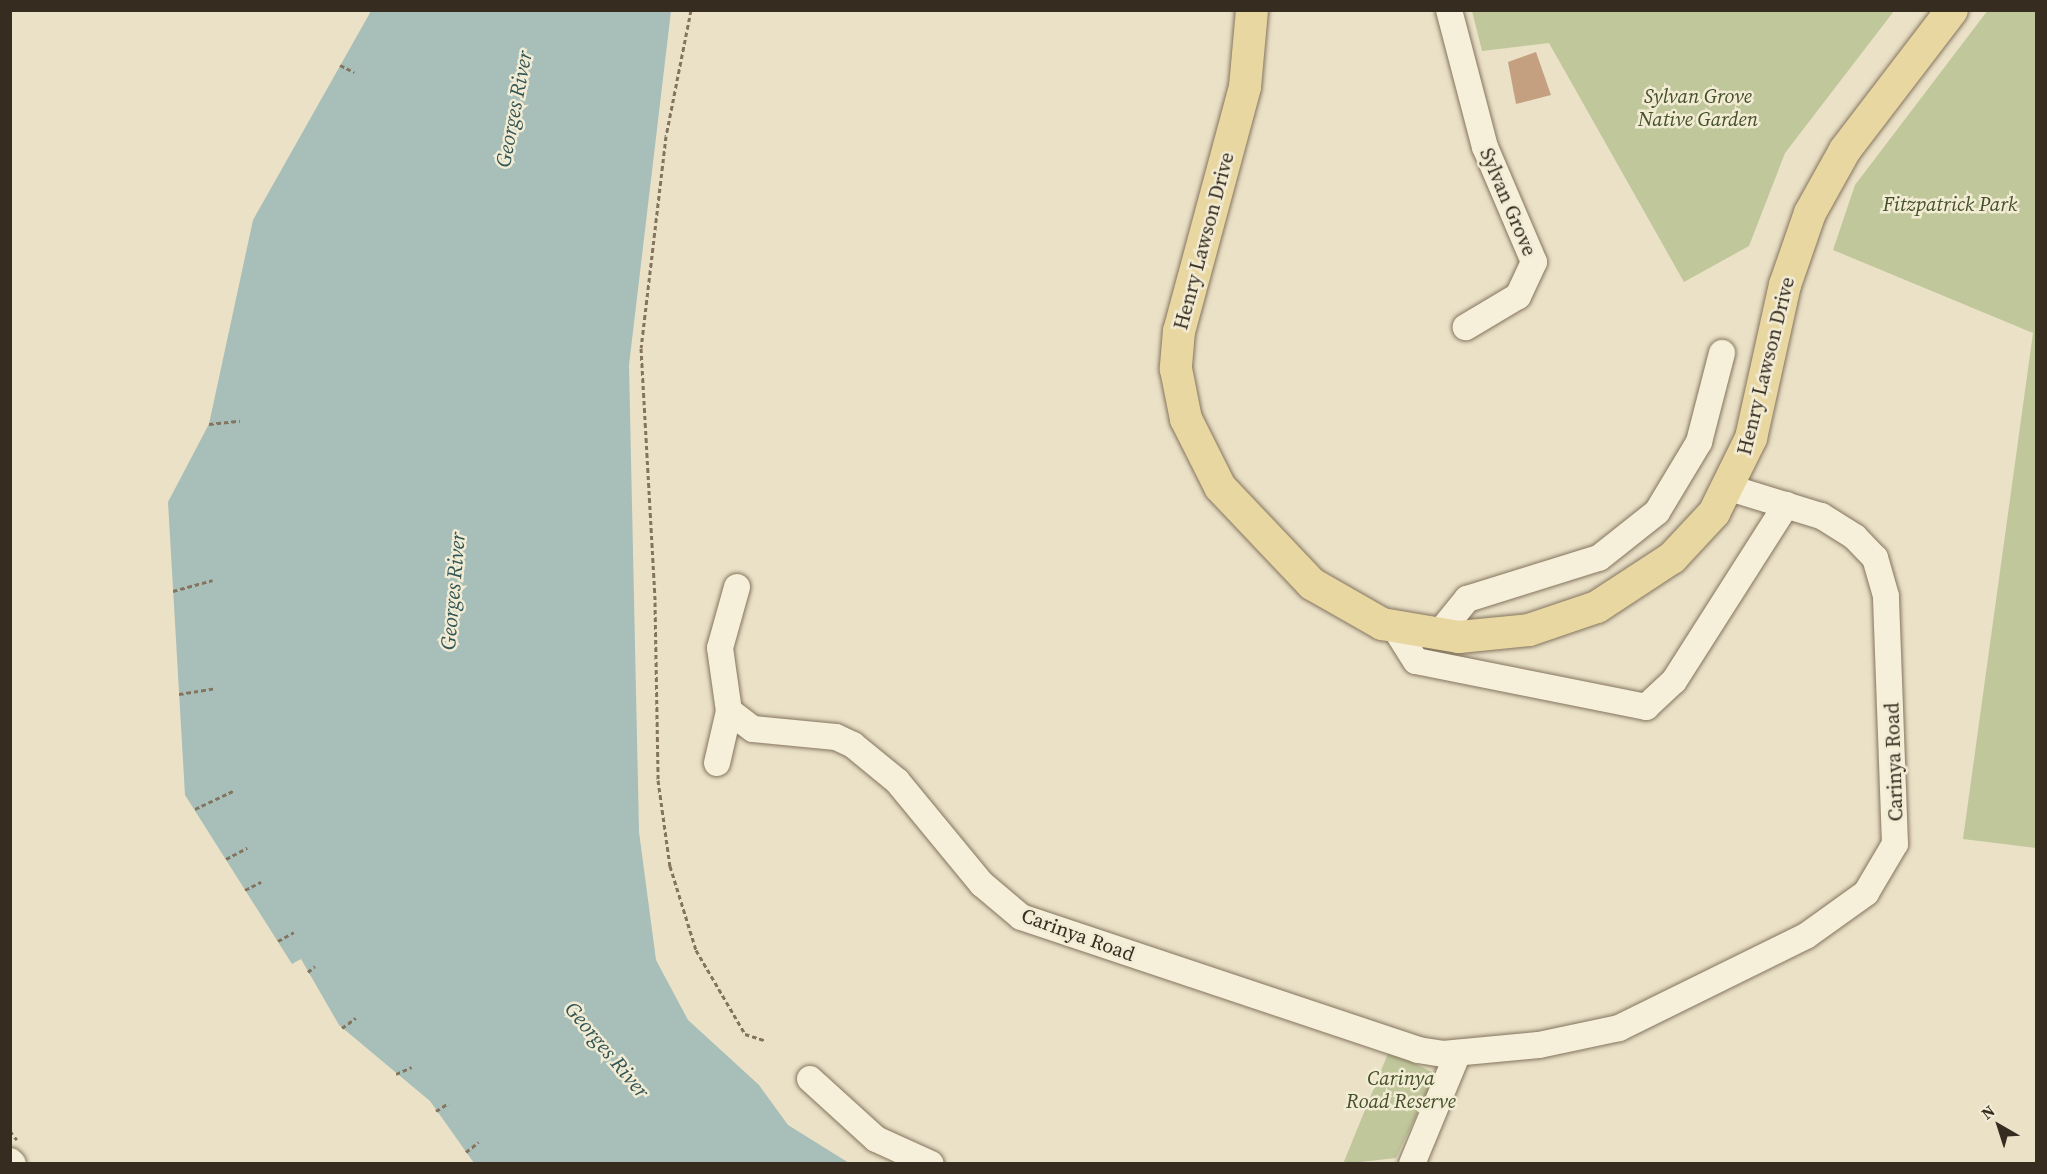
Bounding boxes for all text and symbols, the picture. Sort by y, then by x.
water label: Georges River [490,49,538,169]
park label: Sylvan Grove Native Garden [1638,85,1758,132]
street label: Sylvan Grove [1475,144,1541,260]
street label: Henry Lawson Drive [1169,150,1239,332]
park label: Fitzpatrick Park [1883,192,2017,216]
street label: Henry Lawson Drive [1732,274,1800,458]
water label: Georges River [435,531,471,651]
street label: Carinya Road [1880,702,1908,822]
street label: Carinya Road [1018,903,1138,967]
water label: Georges River [559,997,655,1103]
park label: Carinya Road Reserve [1346,1066,1456,1113]
north arrow [1969,1096,2029,1156]
text: N [1976,1100,1999,1124]

